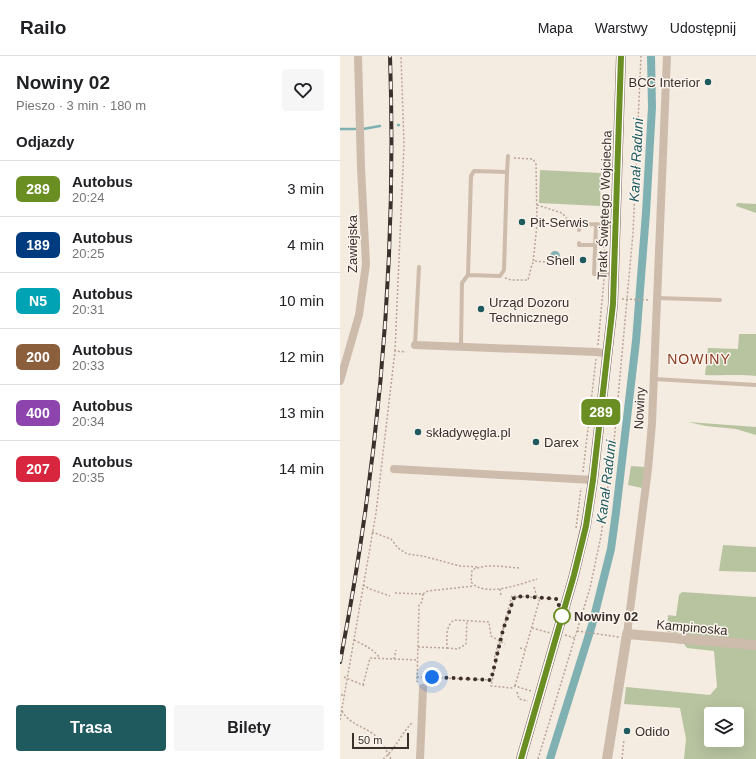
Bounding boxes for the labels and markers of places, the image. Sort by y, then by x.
place label: BCC Interior [628,75,701,90]
marker: BCC Interior [703,77,713,87]
place label: Pit-Serwis [530,215,589,230]
marker: Pit-Serwis [517,217,527,227]
place label: Shell [546,253,575,268]
marker: Shell [578,255,588,265]
place label: Urząd Dozoru Technicznego [489,295,569,325]
marker: Urząd Dozoru Technicznego [476,304,486,314]
place label: składywęgla.pl [426,425,511,440]
marker: składywęgla.pl [413,427,423,437]
place label: Darex [544,435,579,450]
marker: Darex [531,437,541,447]
marker: Nowiny 02 [553,607,571,625]
place label: Nowiny 02 [574,609,638,624]
place label: Odido [635,724,670,739]
marker: Odido [622,726,632,736]

